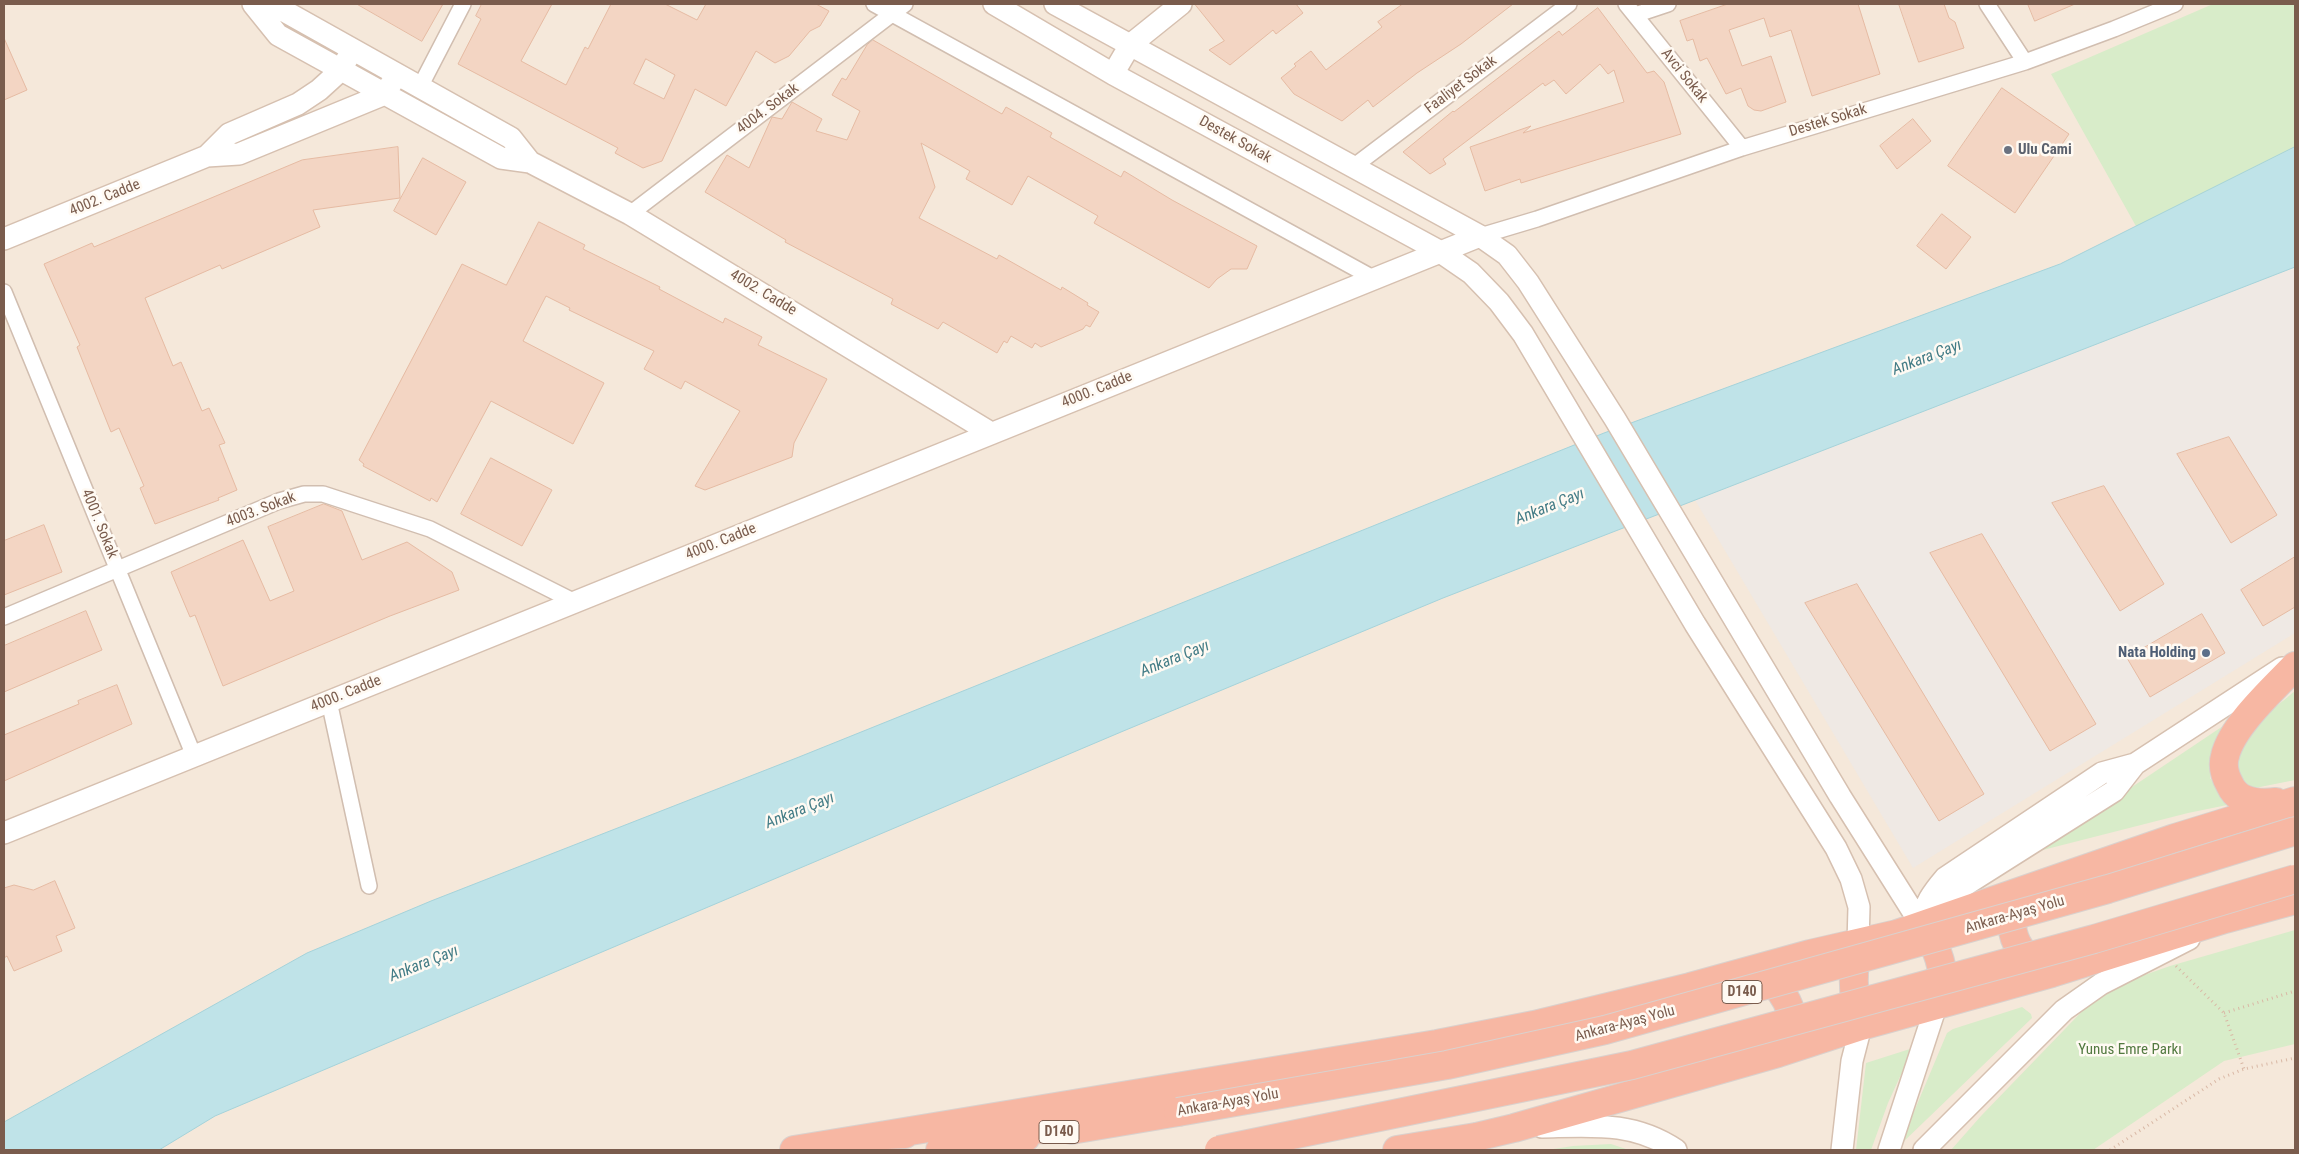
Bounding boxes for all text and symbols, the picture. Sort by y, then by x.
street label: Avci Sokak [1657,45,1711,107]
street label: Faaliyet Sokak [1422,52,1500,118]
street label: 4004. Sokak [733,80,803,138]
street label: Destek Sokak [1787,101,1869,141]
street label: Destek Sokak [1196,113,1274,167]
place label: Ulu Cami [2018,141,2072,159]
marker: Ulu Cami [2002,144,2014,156]
street label: 4002. Cadde [67,176,143,220]
street label: 4002. Cadde [726,266,800,320]
water label: Ankara Çayı [1890,336,1964,380]
street label: 4000. Cadde [1059,368,1135,412]
water label: Ankara Çayı [1513,484,1587,530]
street label: 4001. Sokak [77,487,121,561]
street label: 4003. Sokak [224,489,298,531]
street label: 4000. Cadde [683,520,759,564]
water label: Ankara Çayı [1138,636,1212,682]
place label: Nata Holding [2118,644,2196,662]
marker: Nata Holding [2200,647,2212,659]
street label: 4000. Cadde [308,672,384,716]
water label: Ankara Çayı [763,788,837,834]
street label: Ankara-Ayaş Yolu [1963,892,2067,938]
water label: Ankara Çayı [387,941,461,987]
road number: D140 [1722,980,1762,1004]
street label: Ankara-Ayaş Yolu [1573,1002,1677,1046]
park label: Yunus Emre Parkı [2078,1041,2182,1059]
street label: Ankara-Ayaş Yolu [1176,1085,1280,1121]
road number: D140 [1039,1120,1079,1144]

